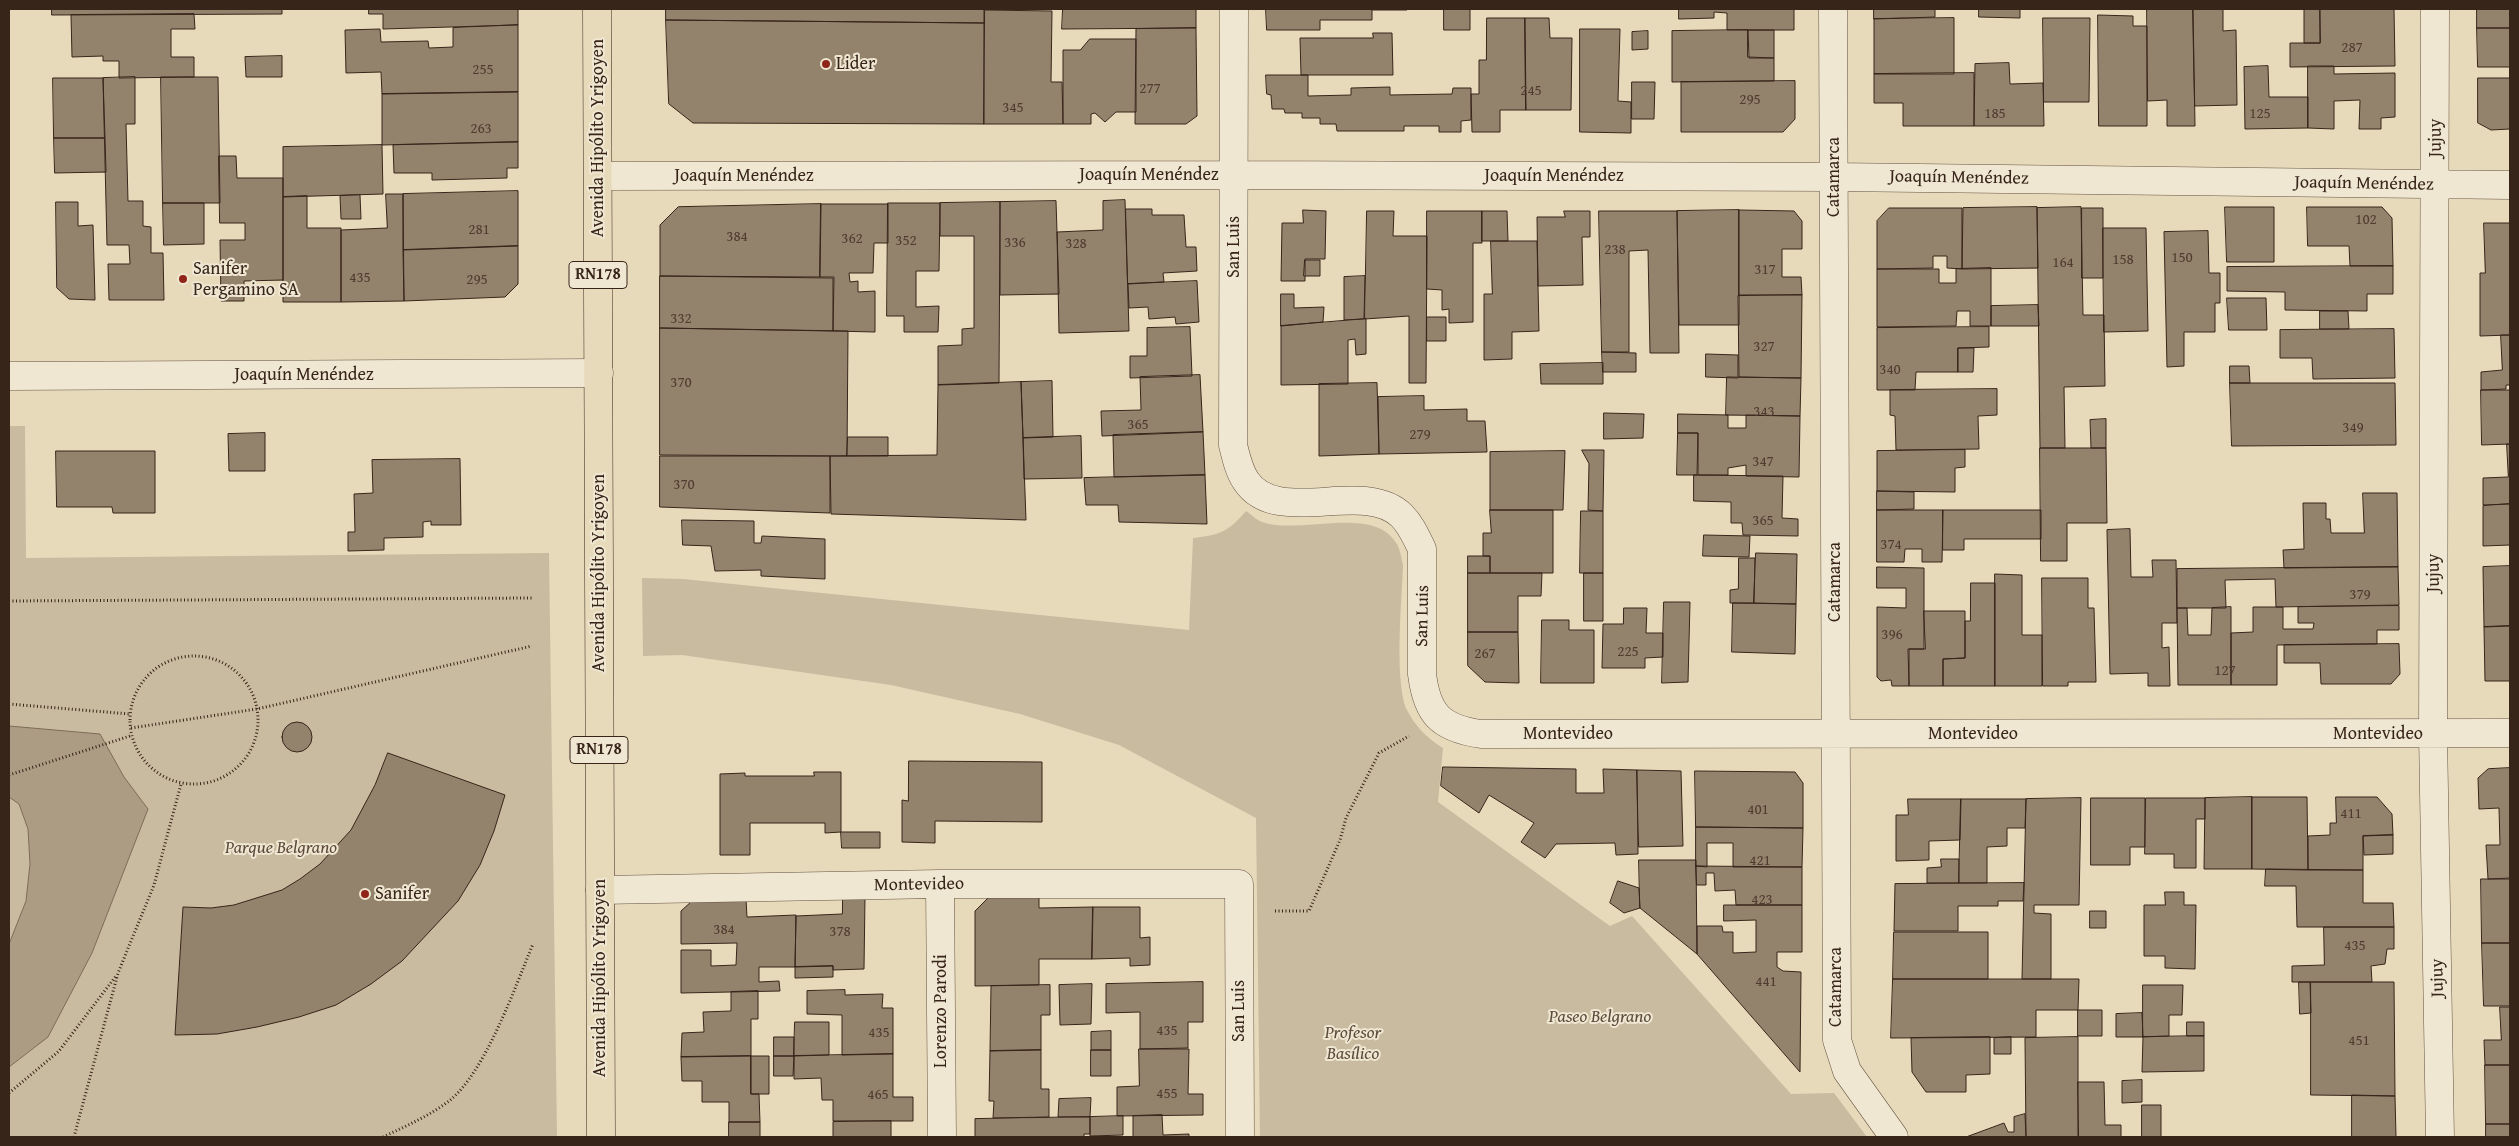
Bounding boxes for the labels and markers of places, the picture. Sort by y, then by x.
place label: Lider [836,53,875,75]
marker: Lider [820,58,832,70]
place label: Sanifer Pergamino SA [193,258,299,300]
marker: Sanifer Pergamino SA [177,273,189,285]
place label: Sanifer [375,883,429,905]
marker: Sanifer [359,888,371,900]

